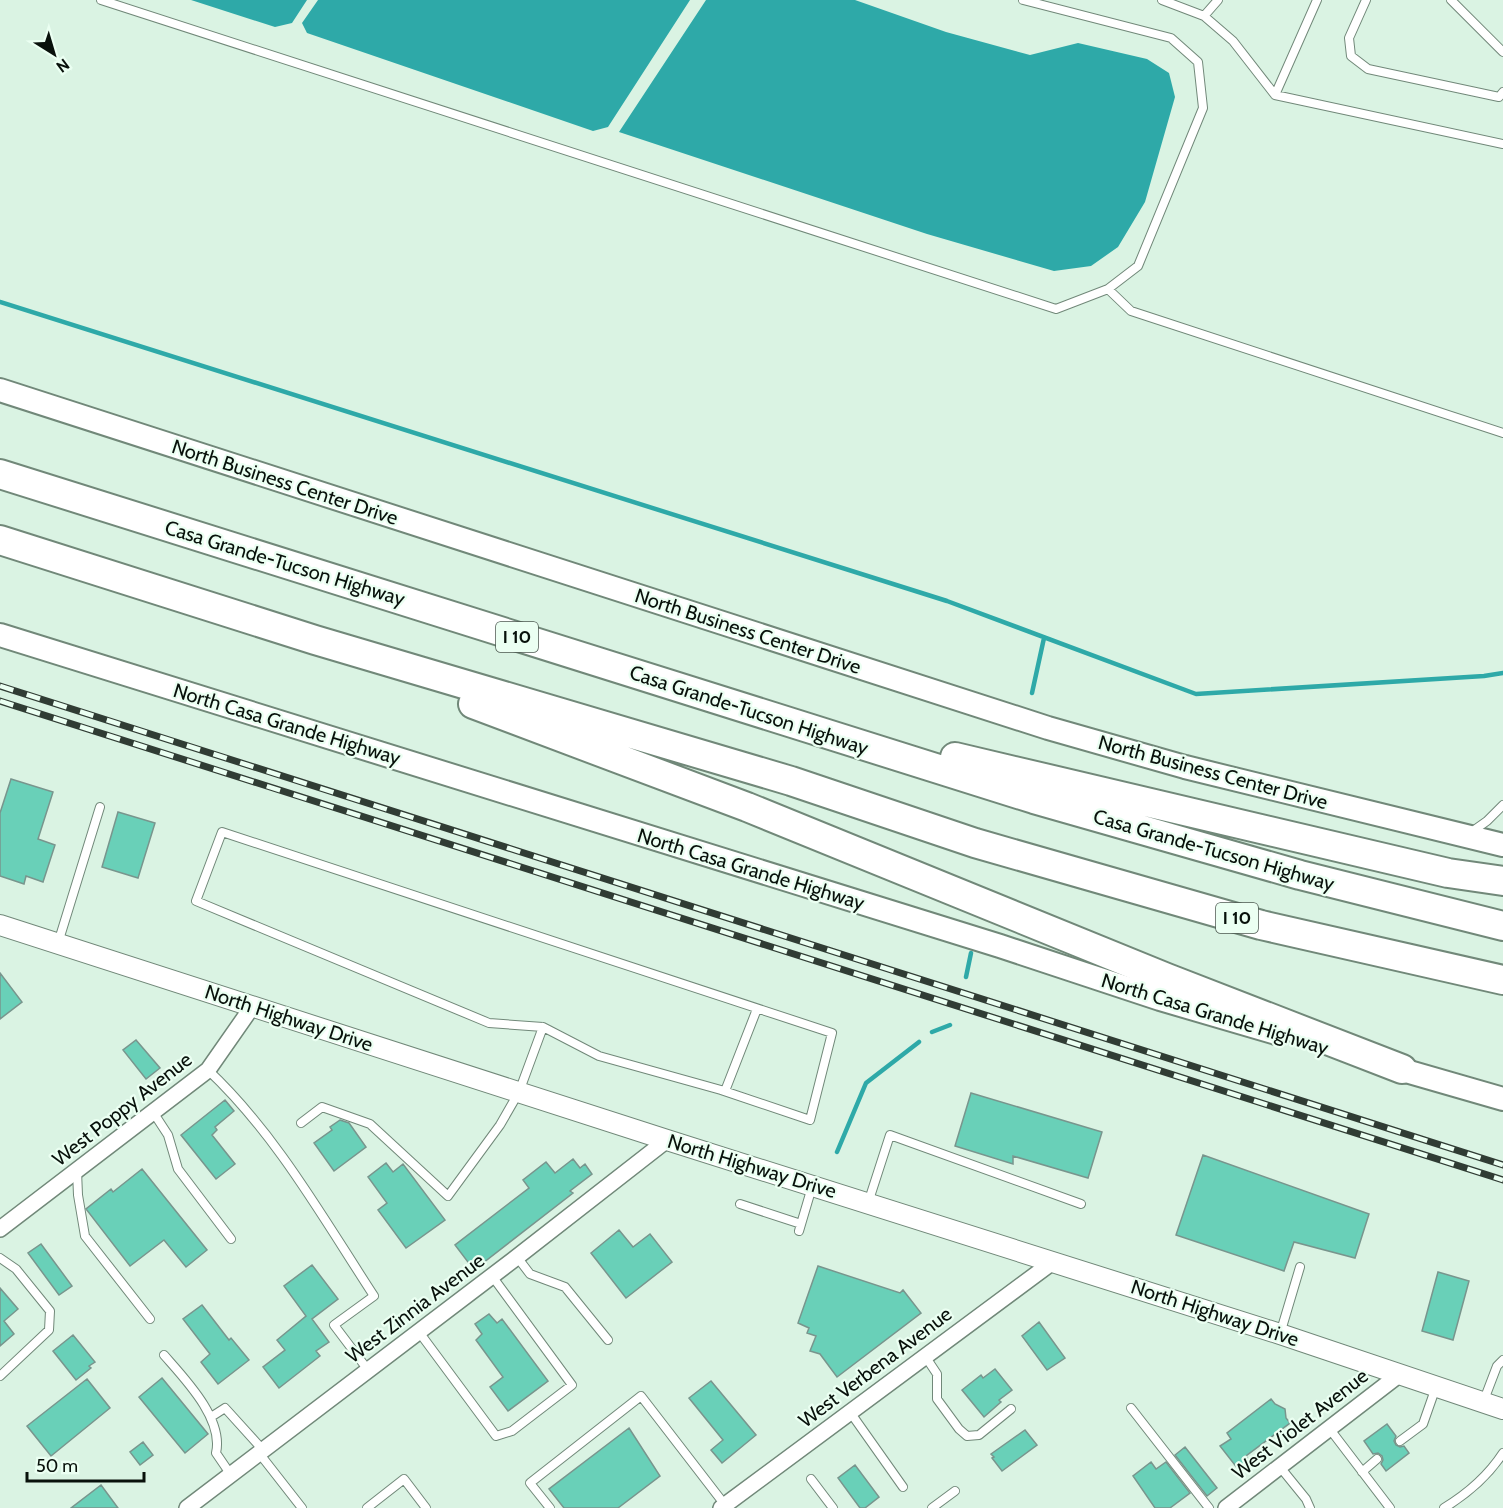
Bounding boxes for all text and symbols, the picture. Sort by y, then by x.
north arrow [24,24,84,84]
text: N [52,55,73,77]
street label: North Business Center Drive [169,434,401,530]
street label: Casa Grande-Tucson Highway [162,515,408,611]
street label: North Business Center Drive [632,583,864,679]
road number: I 10 [496,622,538,652]
street label: Casa Grande-Tucson Highway [627,660,871,760]
street label: North Casa Grande Highway [171,678,403,770]
street label: North Business Center Drive [1096,730,1330,814]
street label: Casa Grande-Tucson Highway [1091,804,1337,896]
street label: North Casa Grande Highway [635,823,867,915]
road number: I 10 [1216,903,1258,933]
street label: North Casa Grande Highway [1099,968,1331,1060]
street label: North Highway Drive [202,980,376,1056]
street label: West Poppy Avenue [48,1047,196,1171]
street label: North Highway Drive [665,1129,839,1203]
street label: West Zinnia Avenue [341,1248,489,1368]
street label: North Highway Drive [1128,1275,1302,1351]
street label: West Verbena Avenue [794,1302,956,1432]
street label: West Violet Avenue [1227,1364,1373,1484]
scale bar [27,1445,144,1483]
text: 50 m [36,1455,78,1477]

